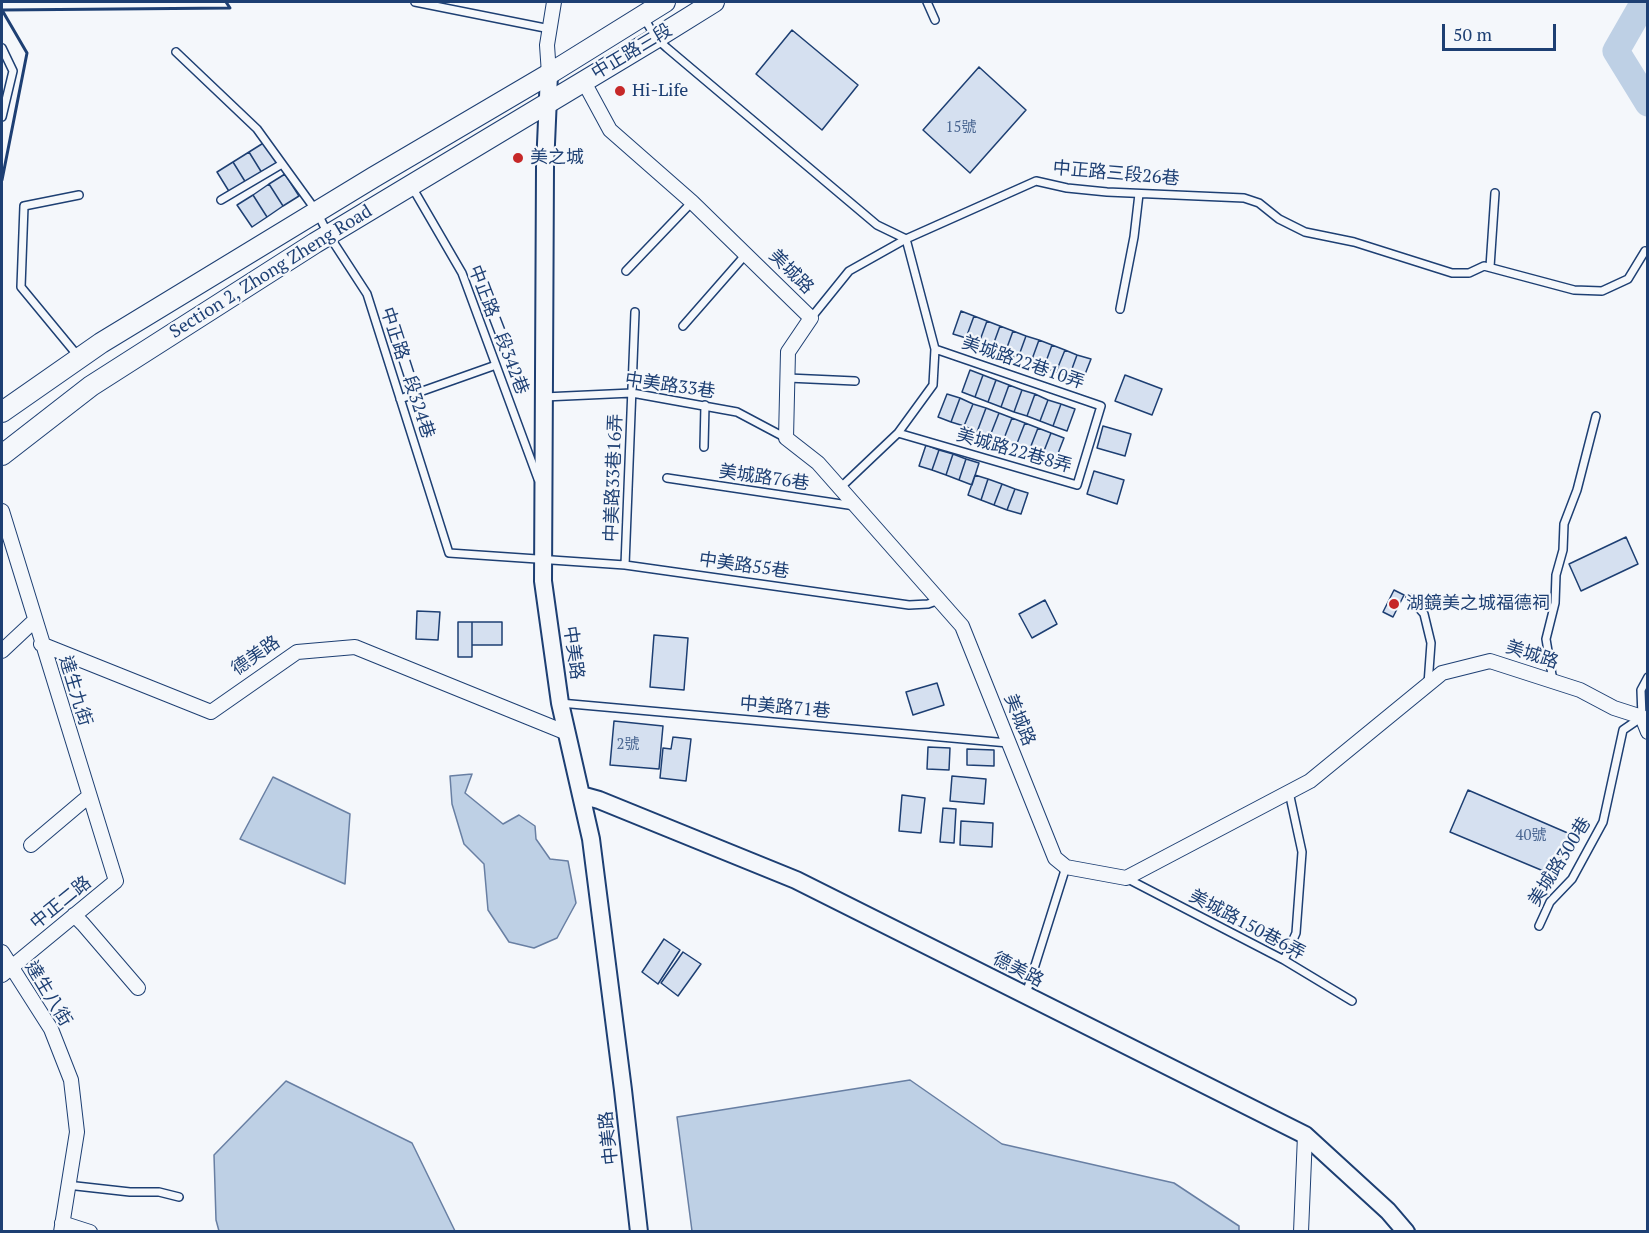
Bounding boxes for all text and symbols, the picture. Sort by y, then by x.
scale bar [1445,12,1559,50]
street label: 中正路三段 [588,20,676,84]
text: 50 m [1453,22,1492,46]
place label: Hi-Life [632,80,688,102]
marker: Hi-Life [613,84,627,98]
house number: 15號 [946,119,976,137]
place label: 美之城 [530,147,584,169]
marker: 美之城 [511,151,525,165]
street label: 中正路三段26巷 [1052,158,1180,190]
street label: Section 2, Zhong Zheng Road [166,201,376,343]
street label: 美城路 [764,245,818,299]
street label: 中正路二段342巷 [463,262,533,398]
street label: 中正路二段324巷 [376,305,438,441]
street label: 美城路22巷10弄 [959,332,1087,394]
street label: 中美路33巷 [623,369,717,403]
street label: 中美路33巷16弄 [601,413,627,543]
street label: 美城路22巷8弄 [954,424,1074,478]
street label: 美城路76巷 [717,461,811,495]
street label: 中美路55巷 [697,549,791,583]
place label: 湖鏡美之城福德祠 [1406,593,1550,615]
marker: 湖鏡美之城福德祠 [1387,597,1401,611]
street label: 中美路 [559,625,587,681]
street label: 德美路 [228,632,284,680]
street label: 美城路 [1503,636,1561,674]
street label: 達生九街 [54,653,96,729]
street label: 美城路 [999,691,1039,749]
street label: 中美路71巷 [739,693,831,723]
house number: 2號 [617,736,639,754]
street label: 美城路300巷 [1524,814,1596,910]
house number: 40號 [1516,827,1546,845]
street label: 中正二路 [26,872,96,934]
street label: 美城路150巷6弄 [1185,885,1309,965]
street label: 德美路 [989,948,1047,992]
street label: 達生八街 [20,958,76,1030]
street label: 中美路 [595,1110,623,1166]

